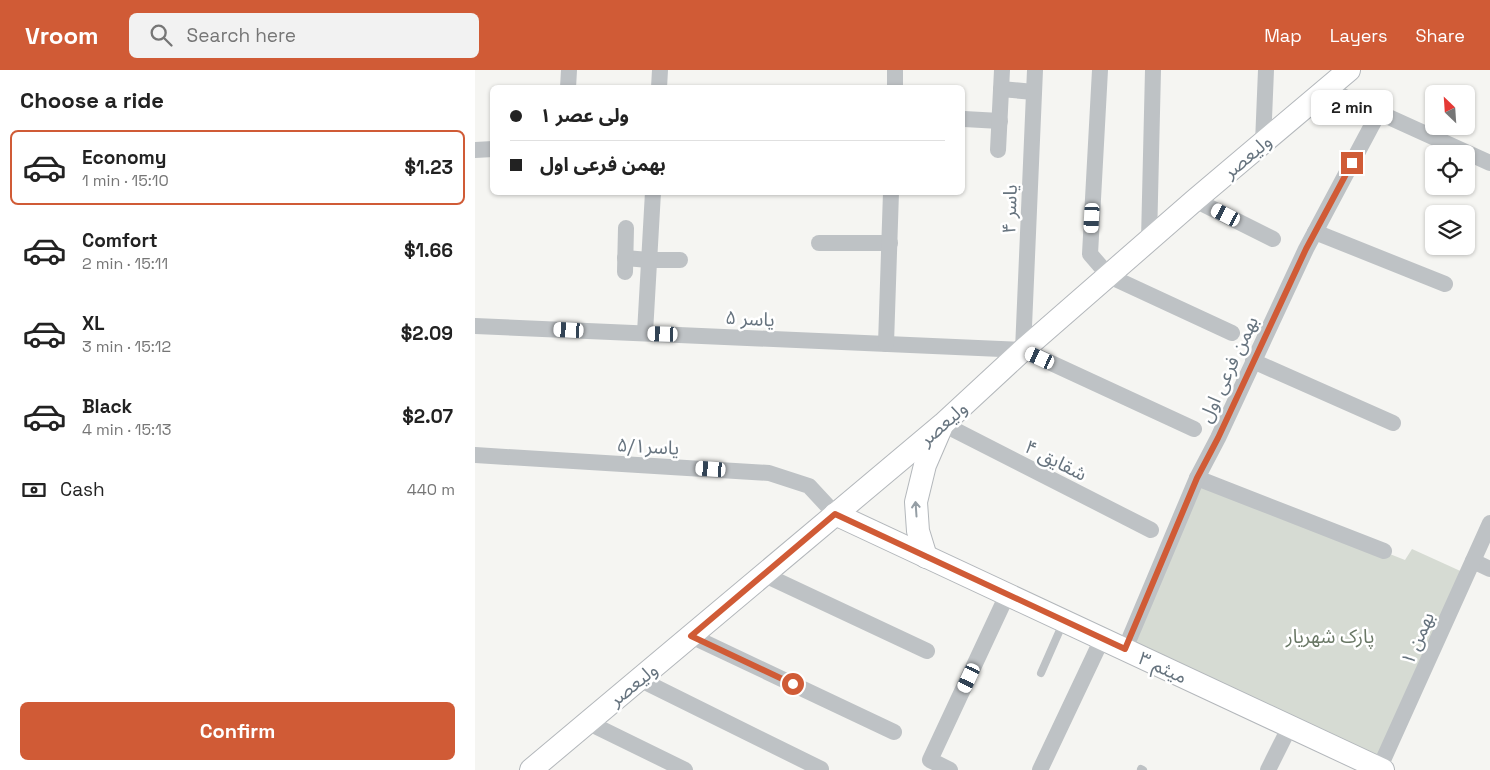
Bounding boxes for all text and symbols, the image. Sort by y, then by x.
search box [129,13,479,58]
text: Vroom [25,20,99,51]
icon: search [147,21,175,49]
text: Search here [187,23,296,48]
text: Map [1264,24,1302,47]
text: Layers [1330,24,1387,47]
text: Share [1415,24,1465,47]
north arrow [1425,85,1475,135]
map controls [1425,85,1475,255]
text: Choose a ride [20,86,164,114]
callout: 2 min [1311,91,1393,126]
text: 2 min [1331,97,1373,118]
text: ولی عصر ۱ [540,103,629,128]
street label: ولیعصر [1217,129,1277,185]
icon: car [22,145,67,190]
text: Economy [82,145,166,170]
button: locate [1425,145,1475,195]
text: بهمن فرعی اول [540,152,666,177]
route end [1341,152,1363,174]
text: $1.23 [404,155,453,180]
text: 1 min · 15:10 [82,170,169,191]
street label: یاسر ۴ [996,184,1023,234]
car [1209,202,1242,228]
car [1083,203,1100,233]
button: layers [1425,205,1475,255]
icon: car [22,228,67,273]
text: Comfort [82,228,158,253]
text: $1.66 [404,238,453,263]
text: 2 min · 15:11 [82,253,168,274]
street label: یاسر ۵ [725,305,775,332]
icon: car [22,311,67,356]
text: XL [82,311,105,336]
street label: بهمن فرعی اول [1193,312,1264,426]
text: $2.09 [401,321,453,346]
car [553,322,584,338]
car [647,326,678,342]
text: 3 min · 15:12 [82,336,171,357]
car [1023,345,1056,371]
icon: car [22,394,67,439]
text: Black [82,394,132,419]
street label: ولیعصر [913,396,973,452]
text: $2.07 [402,404,453,429]
text: 4 min · 15:13 [82,419,172,440]
street label: یاسر۵/۱ [616,432,680,461]
street label: شقایق ۴ [1020,434,1091,487]
car [695,460,726,478]
icon: cash [20,476,48,504]
text: Cash [60,477,105,502]
text: 440 m [407,479,455,500]
one-way arrow [912,501,921,517]
street label: بهمن ۱ [1395,608,1440,669]
park label: پارک شهریار [1285,624,1374,649]
street label: میثم ۳ [1134,645,1191,691]
street label: ولیعصر [603,657,663,712]
car [955,661,982,695]
route start [782,673,804,695]
button: Confirm [20,702,455,760]

